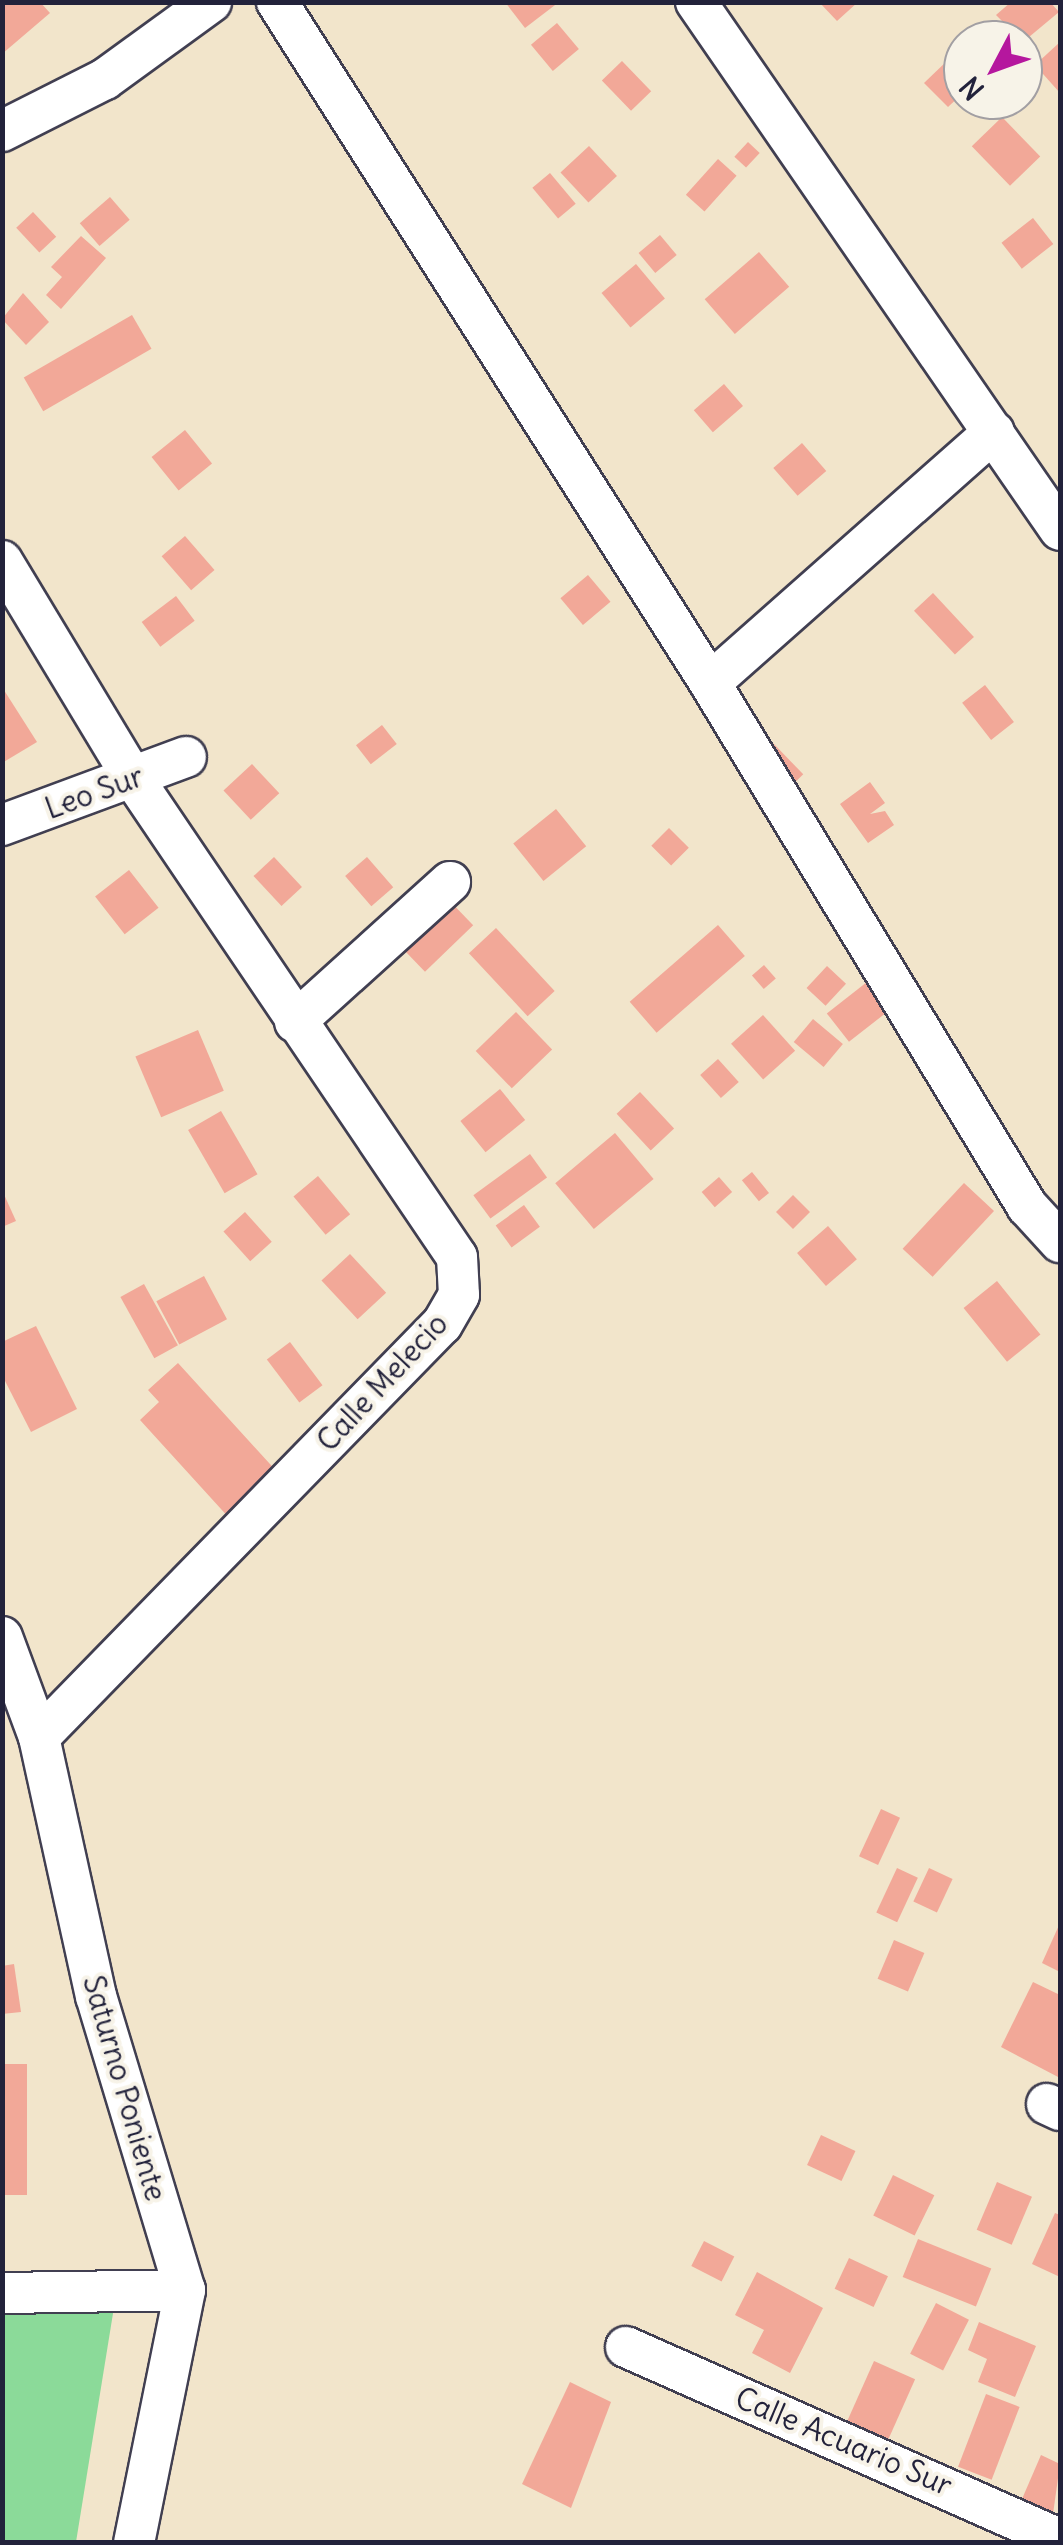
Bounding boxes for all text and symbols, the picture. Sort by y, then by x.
north arrow [943,20,1043,120]
text: N [952,69,992,107]
street label: Leo Sur [40,758,148,826]
street label: Calle Melecio [309,1306,455,1458]
street label: Saturno Poniente [76,1971,174,2205]
street label: Calle Acuario Sur [730,2379,958,2503]

